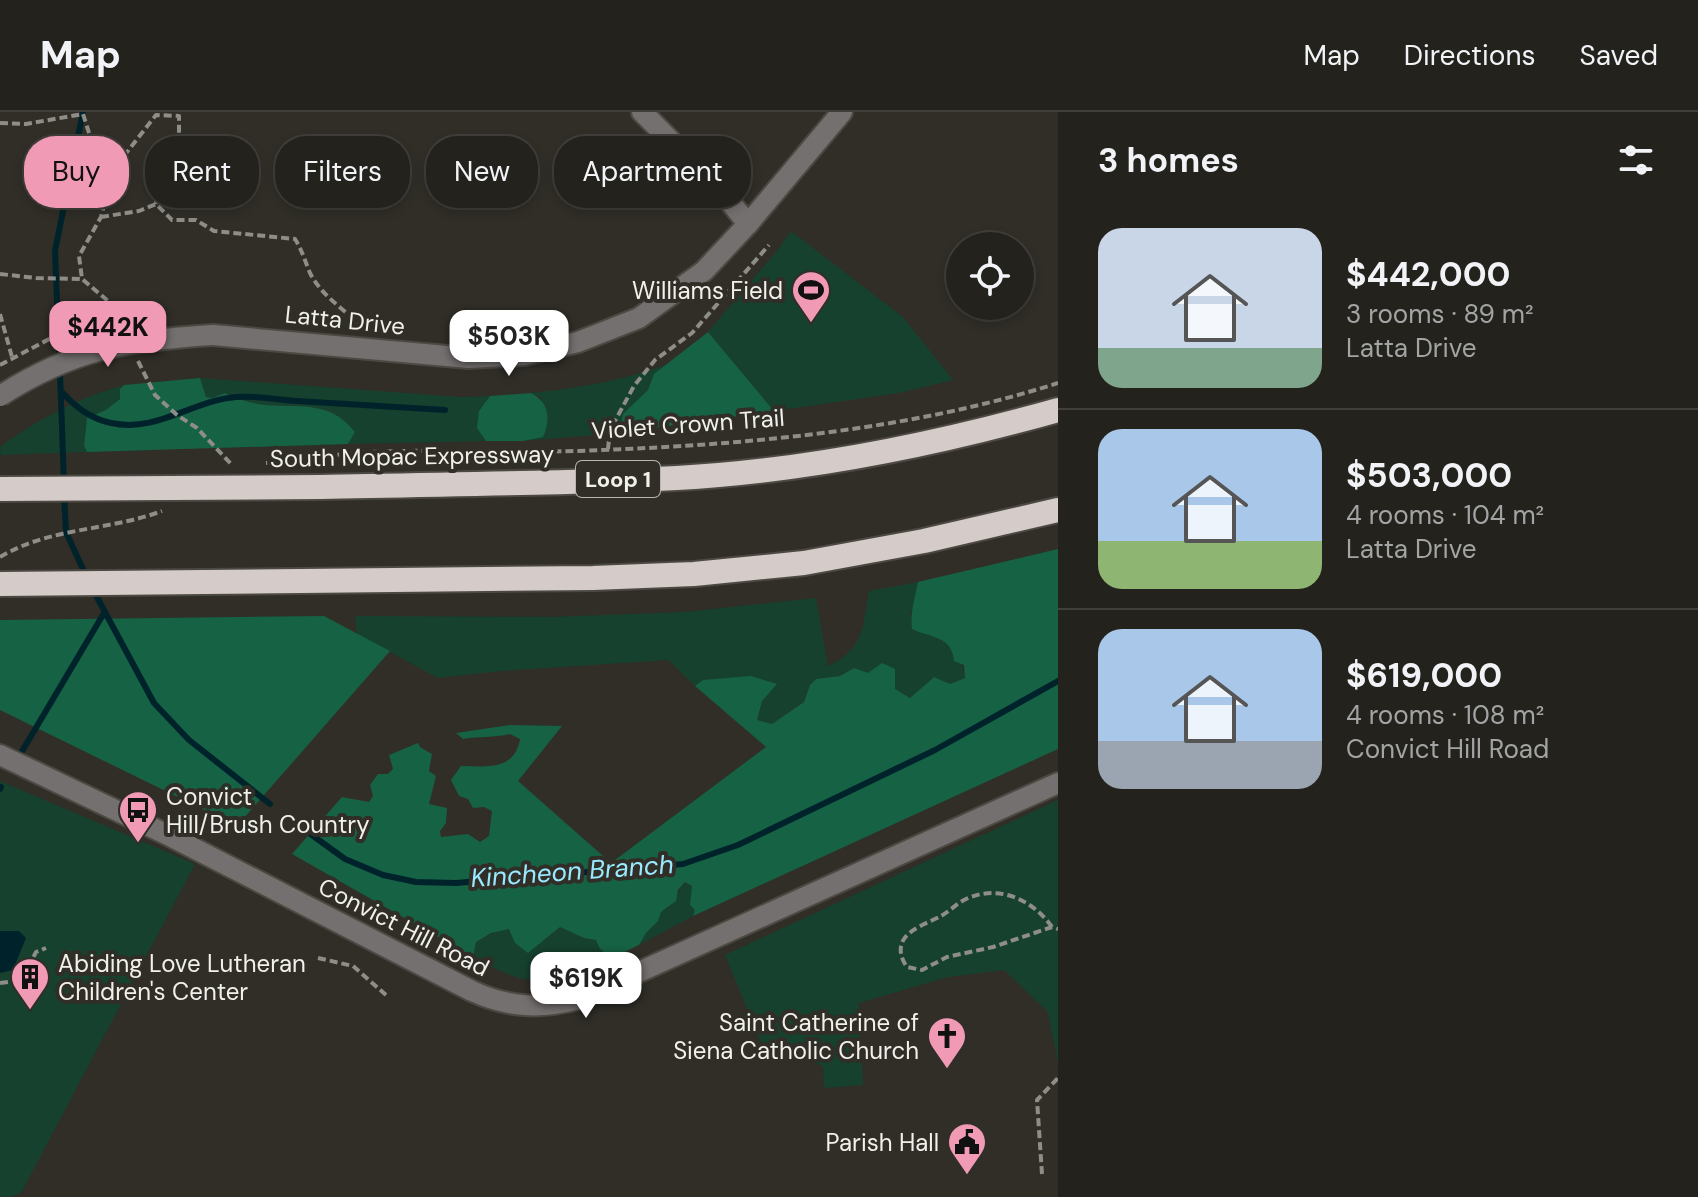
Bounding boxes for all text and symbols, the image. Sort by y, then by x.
text: Map [40,30,121,80]
text: Map [1303,37,1360,74]
text: Directions [1404,37,1536,74]
text: Saved [1580,37,1658,74]
chip: Buy [24,136,129,208]
chip: Rent [145,136,259,208]
chip: Filters [275,136,410,208]
chip: New [426,136,538,208]
chip: Apartment [554,136,751,208]
text: 3 homes [1098,138,1239,183]
icon: filters [1614,138,1658,182]
map controls [946,232,1034,320]
button: locate [946,232,1034,320]
text: $442,000 [1346,252,1511,297]
icon: home [1162,260,1258,356]
sports icon: Williams Field [790,269,832,324]
place label: Williams Field [632,275,783,306]
text: 3 rooms · 89 m² [1346,297,1534,331]
street label: Latta Drive [283,298,407,342]
pin: $442K [52,301,164,369]
text: $442K [67,310,149,344]
pin: $503K [453,310,565,378]
text: $503K [468,319,550,353]
text: Latta Drive [1346,331,1477,365]
street label: Violet Crown Trail [590,402,786,446]
street label: South Mopac Expressway [270,438,554,474]
text: $503,000 [1346,453,1512,498]
road number: Loop 1 [576,461,660,497]
icon: home [1162,461,1258,557]
text: 4 rooms · 104 m² [1346,498,1544,532]
text: Latta Drive [1346,532,1477,566]
text: $619,000 [1346,653,1502,698]
icon: home [1162,661,1258,757]
text: 4 rooms · 108 m² [1346,698,1544,732]
text: Convict Hill Road [1346,732,1549,766]
place label: Convict Hill/Brush Country [166,781,370,840]
bus stop icon: Convict Hill/Brush Country [117,789,159,844]
water label: Kincheon Branch [469,847,675,895]
street label: Convict Hill Road [313,871,495,983]
place label: Abiding Love Lutheran Children's Center [58,948,306,1007]
pin: $619K [530,952,642,1020]
building icon: Abiding Love Lutheran Children's Center [9,956,51,1011]
text: $619K [548,961,624,995]
place label: Saint Catherine of Siena Catholic Church [673,1007,919,1066]
church icon: Saint Catherine of Siena Catholic Church [926,1015,968,1070]
public building icon: Parish Hall [946,1121,988,1176]
place label: Parish Hall [826,1127,939,1158]

